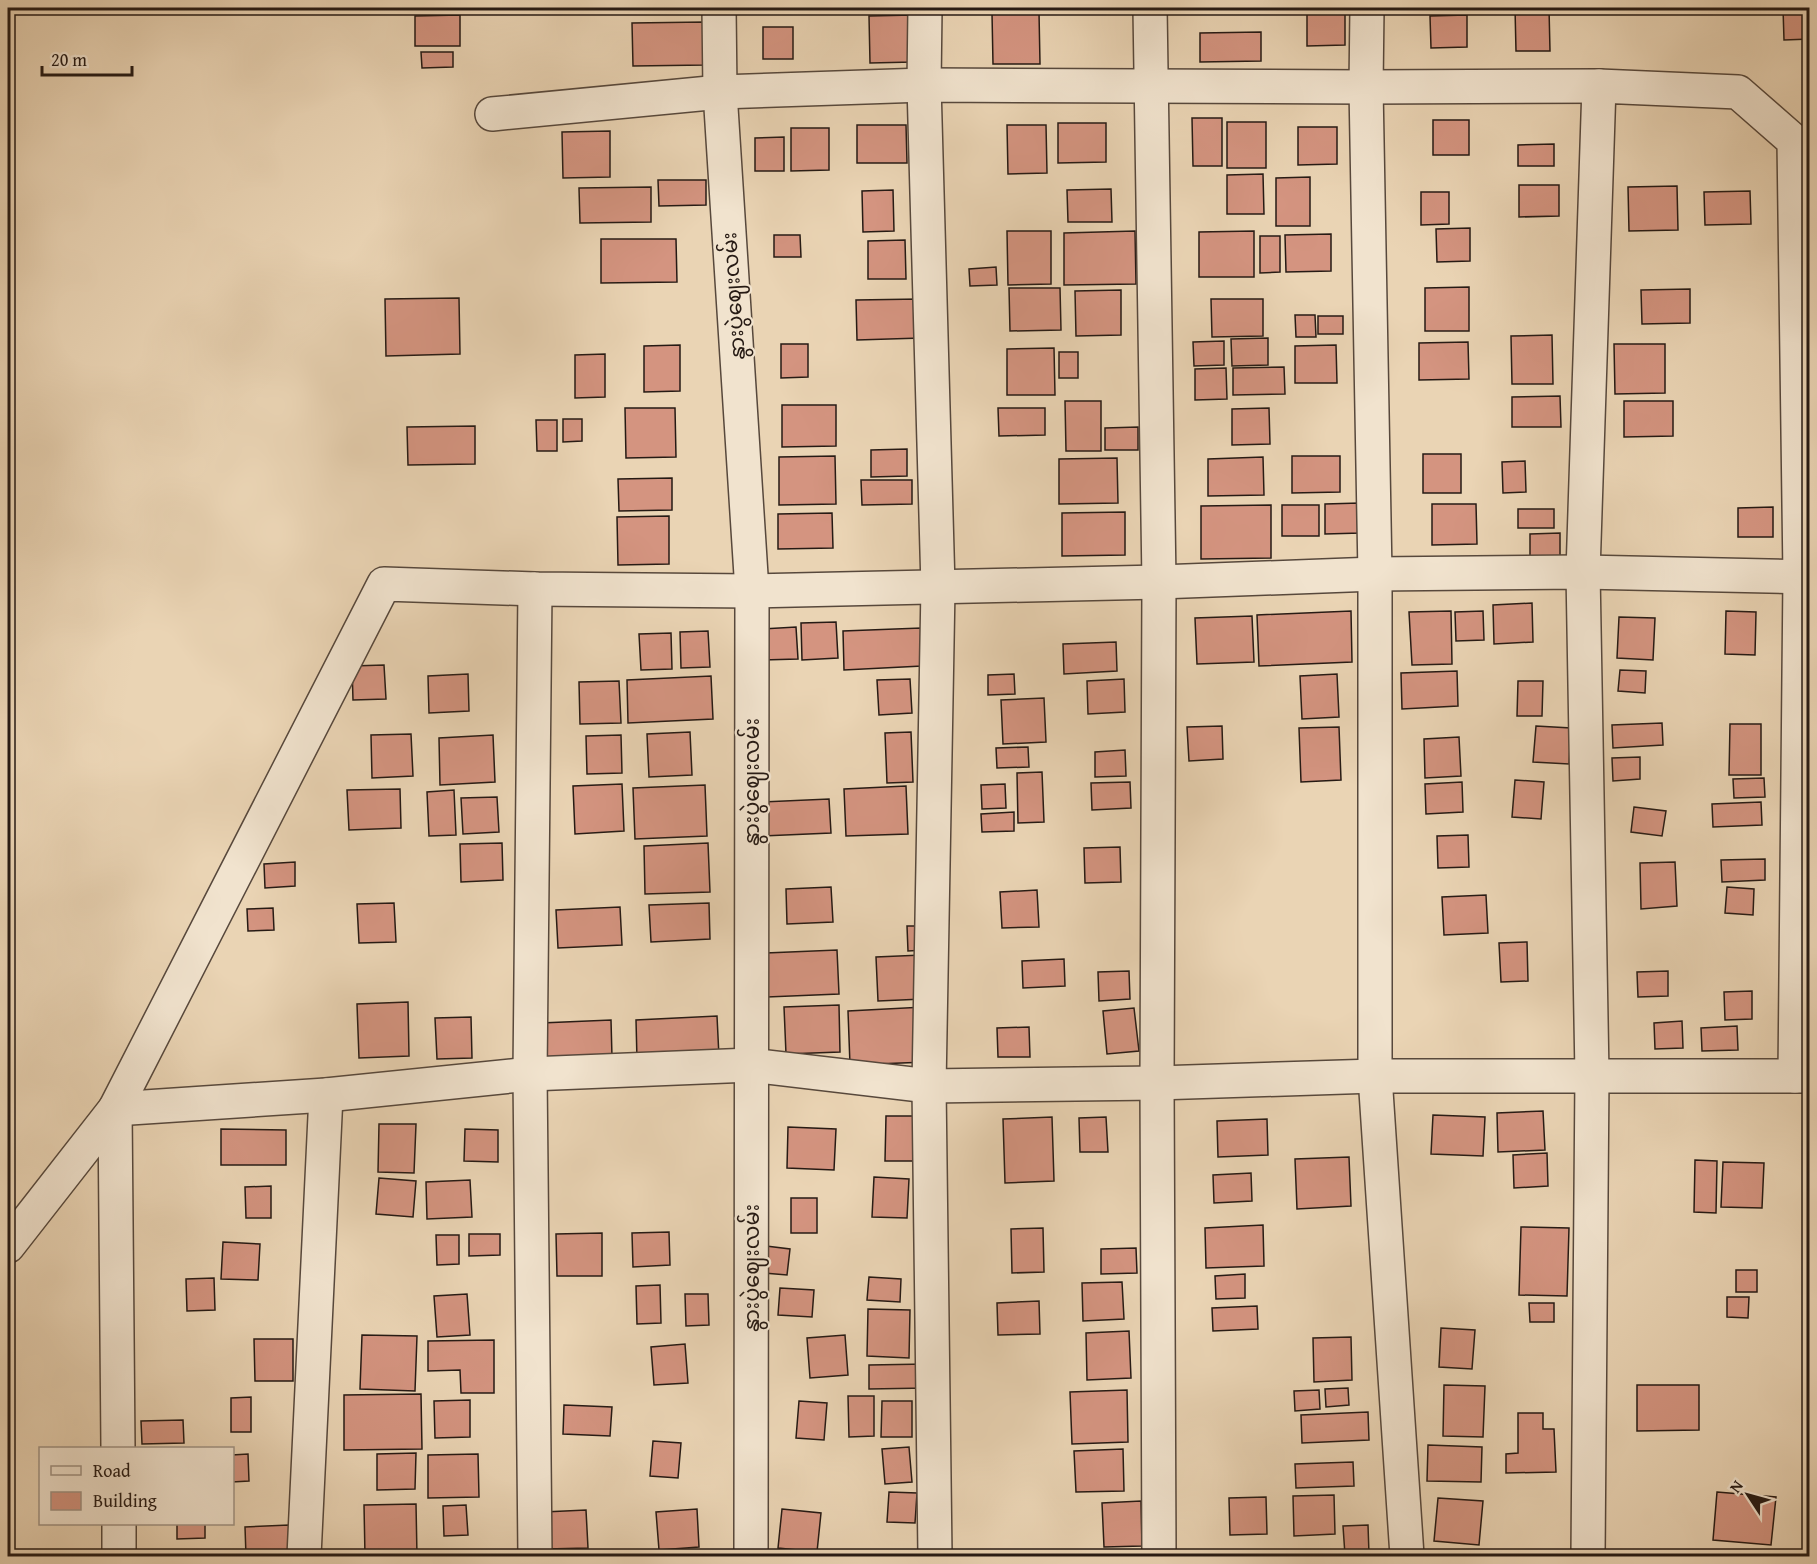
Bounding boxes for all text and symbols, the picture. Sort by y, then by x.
scale bar [42,39,132,77]
text: 20 m [51,46,87,73]
street label: နွားပွဲဈေးလမ်း [713,231,755,361]
street label: နွားပွဲဈေးလမ်း [736,718,769,846]
street label: နွားပွဲဈေးလမ်း [736,1204,769,1332]
legend [39,1447,234,1525]
text: Road [93,1457,131,1484]
north arrow [1718,1465,1778,1525]
text: N [1723,1475,1749,1498]
text: Building [93,1487,157,1514]

